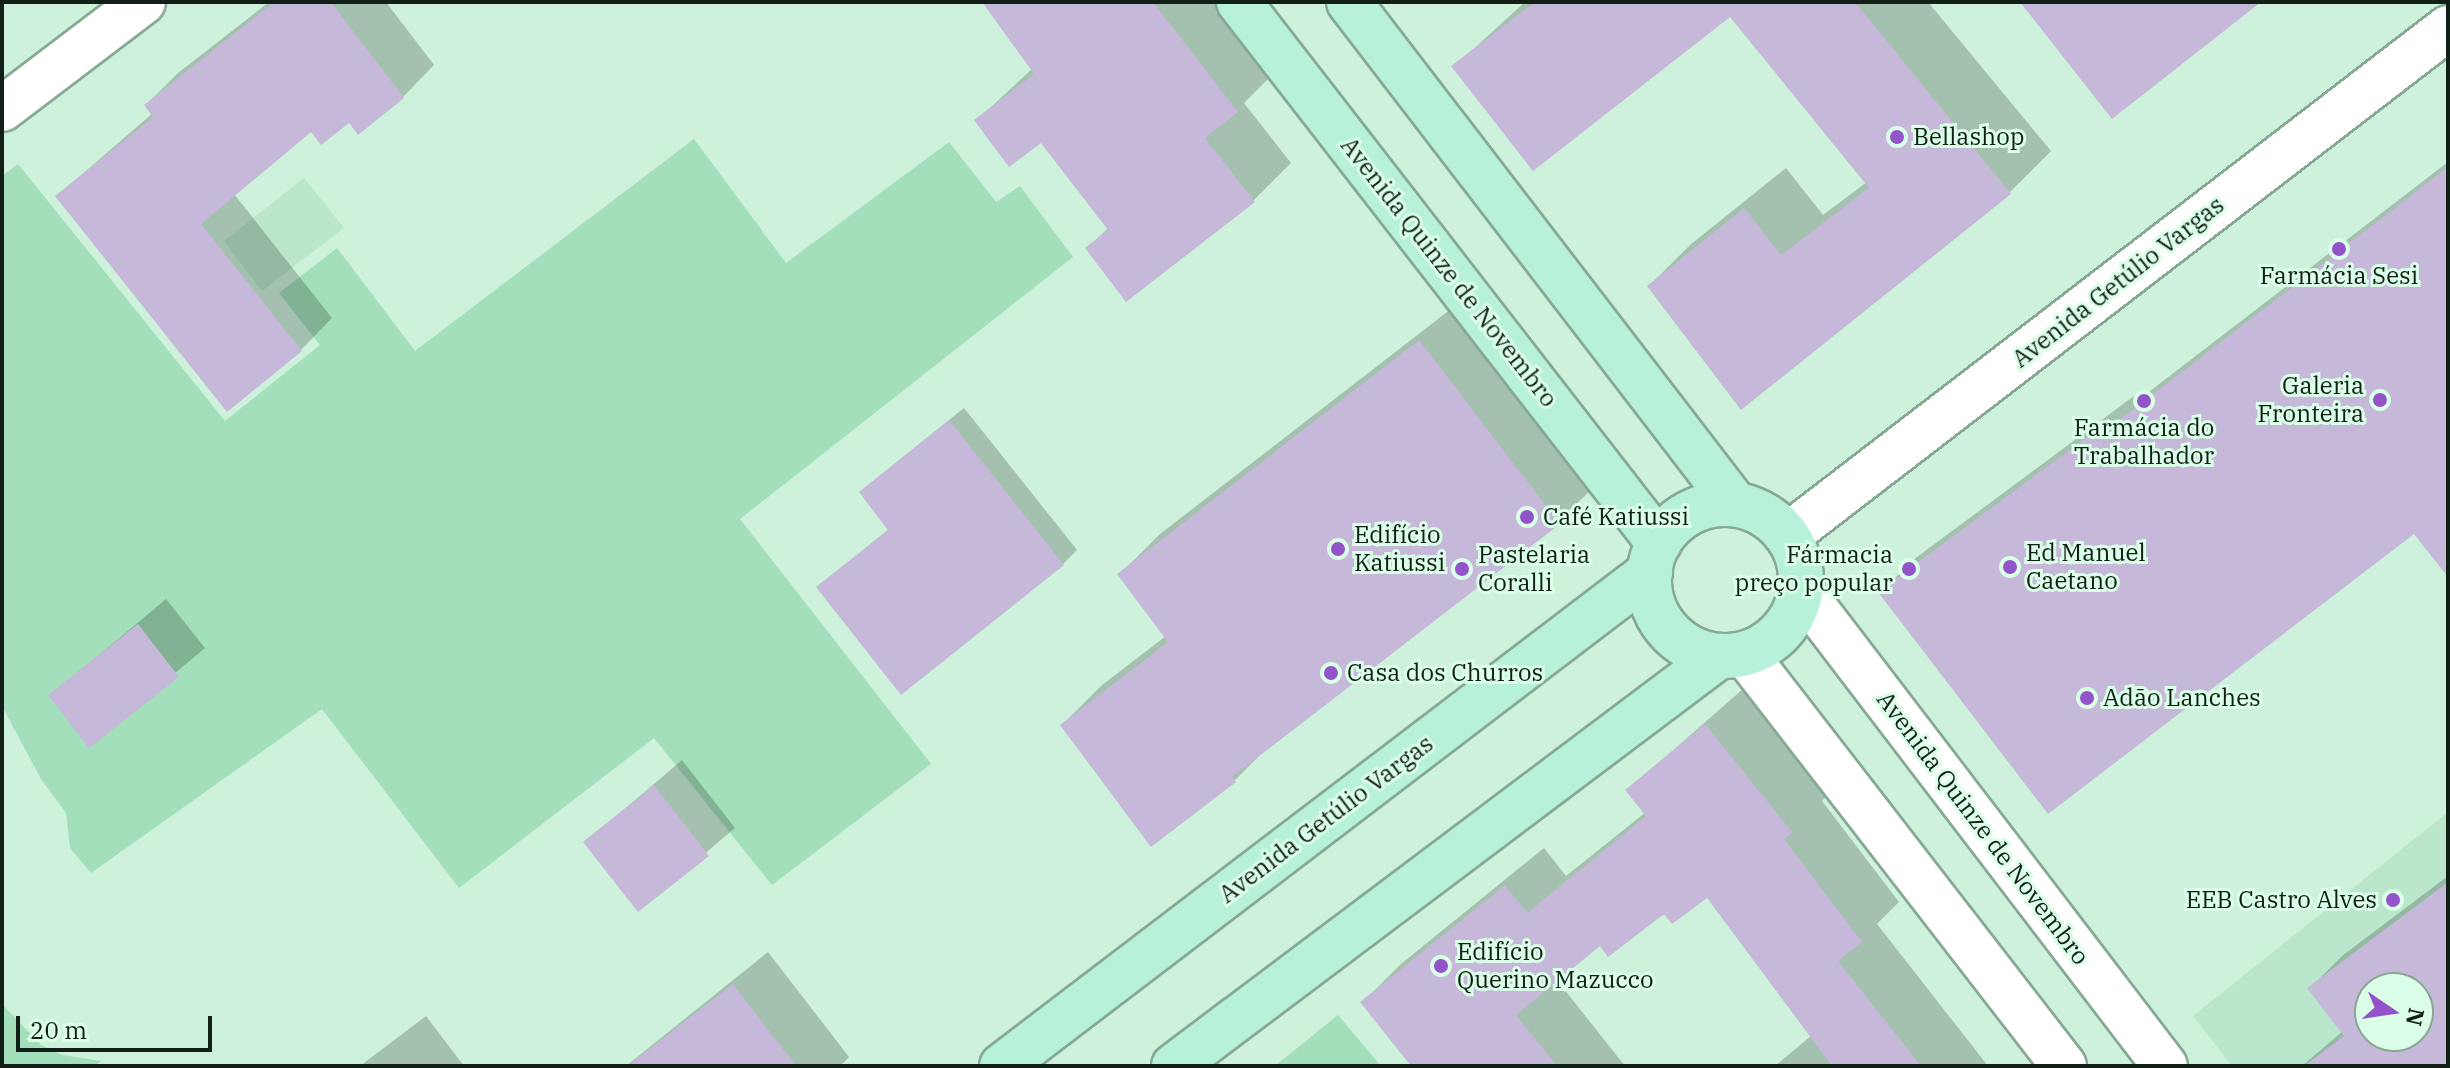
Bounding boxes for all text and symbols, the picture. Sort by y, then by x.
place label: Bellashop [1913,123,2024,151]
marker: Bellashop [1888,128,1906,146]
street label: Avenida Quinze de Novembro [1335,131,1563,413]
street label: Avenida Getúlio Vargas [2006,190,2230,374]
marker: Farmácia Sesi [2330,240,2348,258]
place label: Farmácia Sesi [2260,262,2418,290]
place label: Galeria Fronteira [2257,372,2364,428]
marker: Galeria Fronteira [2371,391,2389,409]
marker: Farmácia do Trabalhador [2135,392,2153,410]
place label: Farmácia do Trabalhador [2074,414,2214,470]
place label: Café Katiussi [1543,503,1689,531]
marker: Café Katiussi [1518,508,1536,526]
place label: Edifício Katiussi [1354,521,1445,577]
place label: Ed Manuel Caetano [2026,539,2146,595]
marker: Edifício Katiussi [1329,540,1347,558]
place label: Pastelaria Coralli [1478,541,1590,597]
place label: Fármacia preço popular [1735,541,1893,597]
marker: Ed Manuel Caetano [2001,558,2019,576]
marker: Pastelaria Coralli [1453,560,1471,578]
marker: Fármacia preço popular [1900,560,1918,578]
place label: Casa dos Churros [1347,659,1543,687]
marker: Casa dos Churros [1322,664,1340,682]
place label: Adão Lanches [2103,684,2261,712]
street label: Avenida Quinze de Novembro [1871,686,2095,970]
marker: Adão Lanches [2078,689,2096,707]
street label: Avenida Getúlio Vargas [1213,729,1439,909]
place label: EEB Castro Alves [2186,886,2377,914]
marker: EEB Castro Alves [2384,891,2402,909]
place label: Edifício Querino Mazucco [1457,938,1653,994]
marker: Edifício Querino Mazucco [1432,957,1450,975]
north arrow [2354,972,2434,1052]
scale bar [20,1000,216,1050]
text: N [2400,1005,2432,1029]
text: 20 m [30,1014,87,1046]

